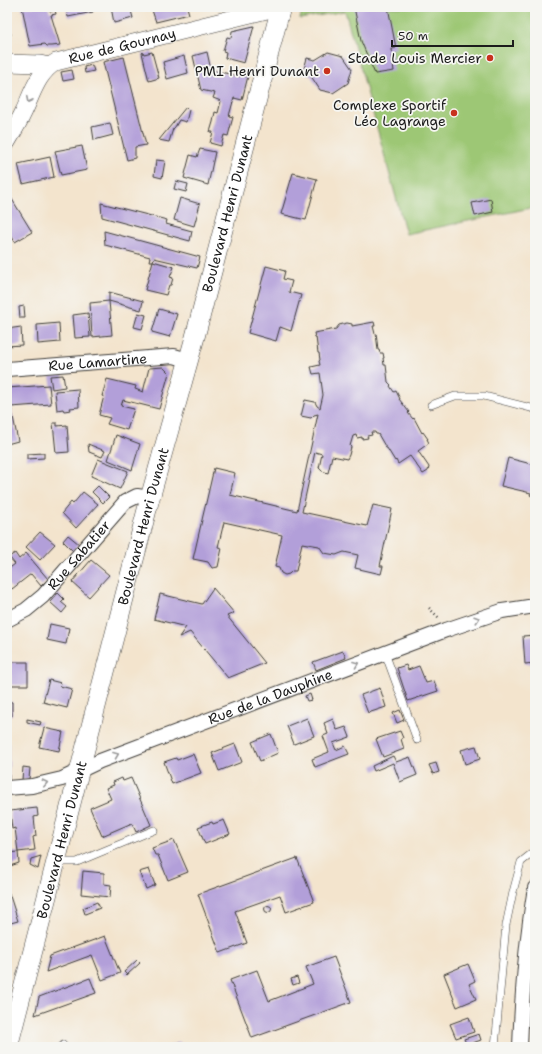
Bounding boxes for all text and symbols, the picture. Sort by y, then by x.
scale bar [392,22,513,48]
street label: Rue de Gournay [67,24,178,68]
text: 50 m [398,28,428,44]
place label: Stade Louis Mercier [348,49,482,67]
marker: Stade Louis Mercier [485,53,495,63]
place label: PMI Henri Dunant [195,62,319,80]
marker: PMI Henri Dunant [322,66,332,76]
one-way arrow [26,95,34,103]
place label: Complexe Sportif Léo Lagrange [333,96,447,130]
marker: Complexe Sportif Léo Lagrange [449,108,459,118]
street label: Boulevard Henri Dunant [198,132,256,294]
street label: Rue Lamartine [48,349,148,375]
street label: Boulevard Henri Dunant [114,445,173,607]
street label: Rue Sabatier [43,516,114,594]
one-way arrow [474,615,481,624]
one-way arrow [352,661,359,669]
street label: Rue de la Dauphine [206,665,335,728]
one-way arrow [113,752,120,760]
street label: Boulevard Henri Dunant [33,759,91,921]
one-way arrow [41,779,48,787]

